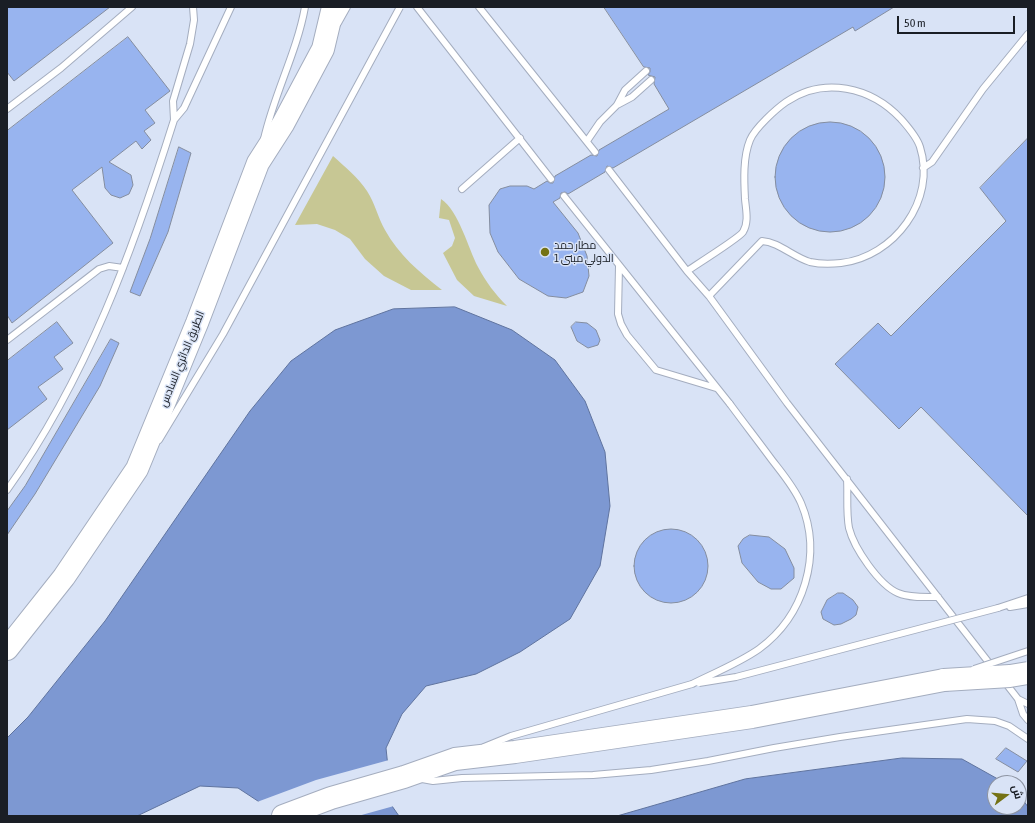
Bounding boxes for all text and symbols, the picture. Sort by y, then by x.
scale bar [899,8,1017,34]
text: 50 m [904,16,926,30]
place label: مطار حمد الدولي مبنى 1 [554,239,614,265]
marker: مطار حمد الدولي مبنى 1 [539,246,551,258]
street label: الطريق الدائري السادس [157,309,207,409]
north arrow [987,775,1027,815]
text: ش [1010,784,1025,800]

